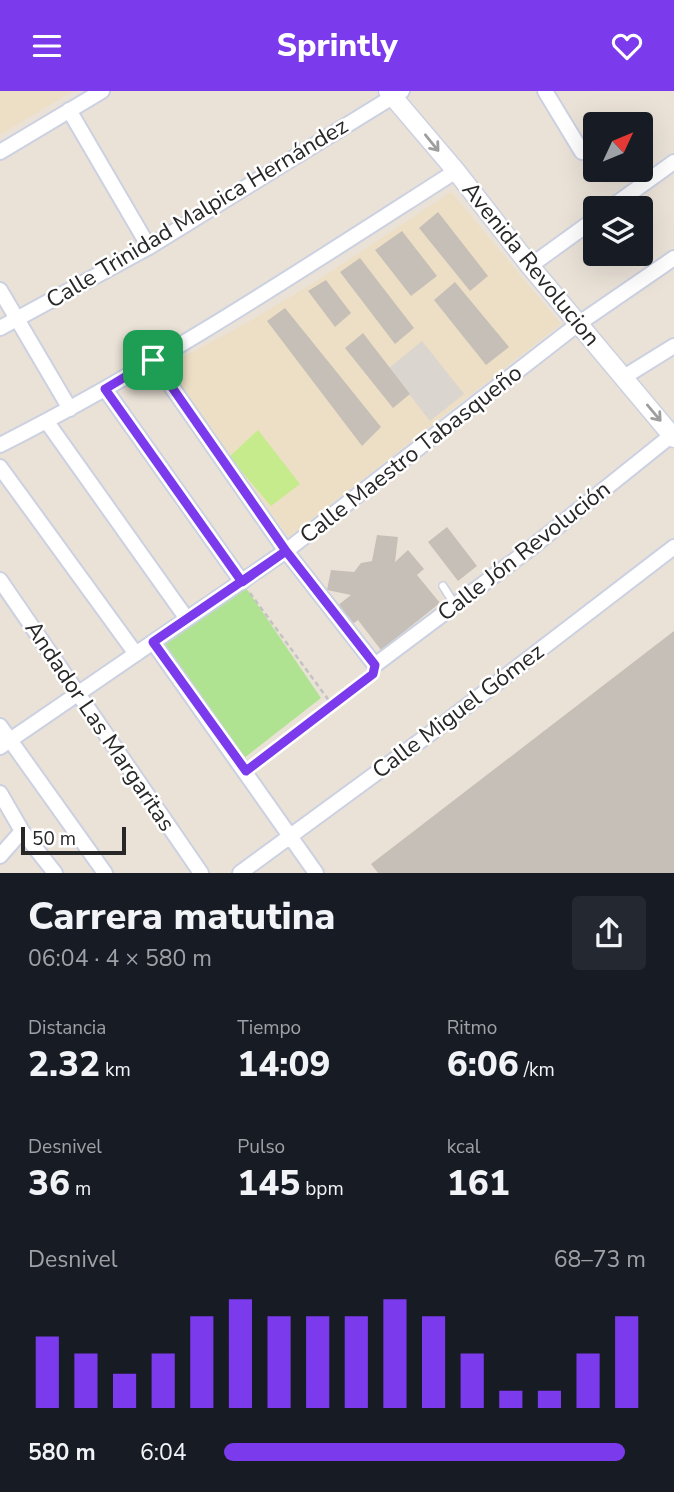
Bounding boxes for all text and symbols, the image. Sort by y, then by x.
text: Sprintly [276,24,398,67]
icon: menu [28,27,66,65]
icon: heart [608,27,646,65]
street label: Calle Trinidad Malpica Hernández [41,110,353,316]
north arrow [583,112,653,182]
map controls [583,112,653,266]
one-way arrow [424,133,440,151]
street label: Avenida Revolucion [455,175,607,353]
button: layers [583,196,653,266]
pin [123,330,183,390]
icon: arrive [134,341,172,379]
street label: Calle Maestro Tabasqueño [293,357,529,551]
one-way arrow [646,404,662,422]
street label: Calle Jón Revolución [431,474,617,628]
street label: Andador Las Margaritas [18,615,182,837]
street label: Calle Miguel Gómez [366,636,550,786]
scale bar [21,823,126,855]
text: 50 m [32,826,76,852]
text: Carrera matutina [28,891,336,942]
button: share [572,896,646,970]
text: 06:04 · 4 × 580 m [28,943,212,974]
text: Distancia [28,1015,106,1041]
text: Tiempo [237,1015,301,1041]
text: Ritmo [447,1015,497,1041]
text: 2.32 [28,1041,100,1088]
text: 14:09 [237,1041,330,1088]
text: 6:06 [447,1041,519,1088]
text: km [100,1057,131,1083]
text: /km [519,1057,555,1083]
text: Desnivel [28,1134,102,1160]
text: Pulso [237,1134,285,1160]
text: kcal [447,1134,480,1160]
text: 36 [28,1160,70,1207]
text: 145 [237,1160,300,1207]
text: 161 [447,1160,510,1207]
text: m [70,1176,91,1202]
text: bpm [300,1176,344,1202]
text: Desnivel [28,1244,118,1275]
text: 68–73 m [554,1244,646,1275]
text: 580 m [28,1437,96,1468]
text: 6:04 [140,1437,187,1468]

